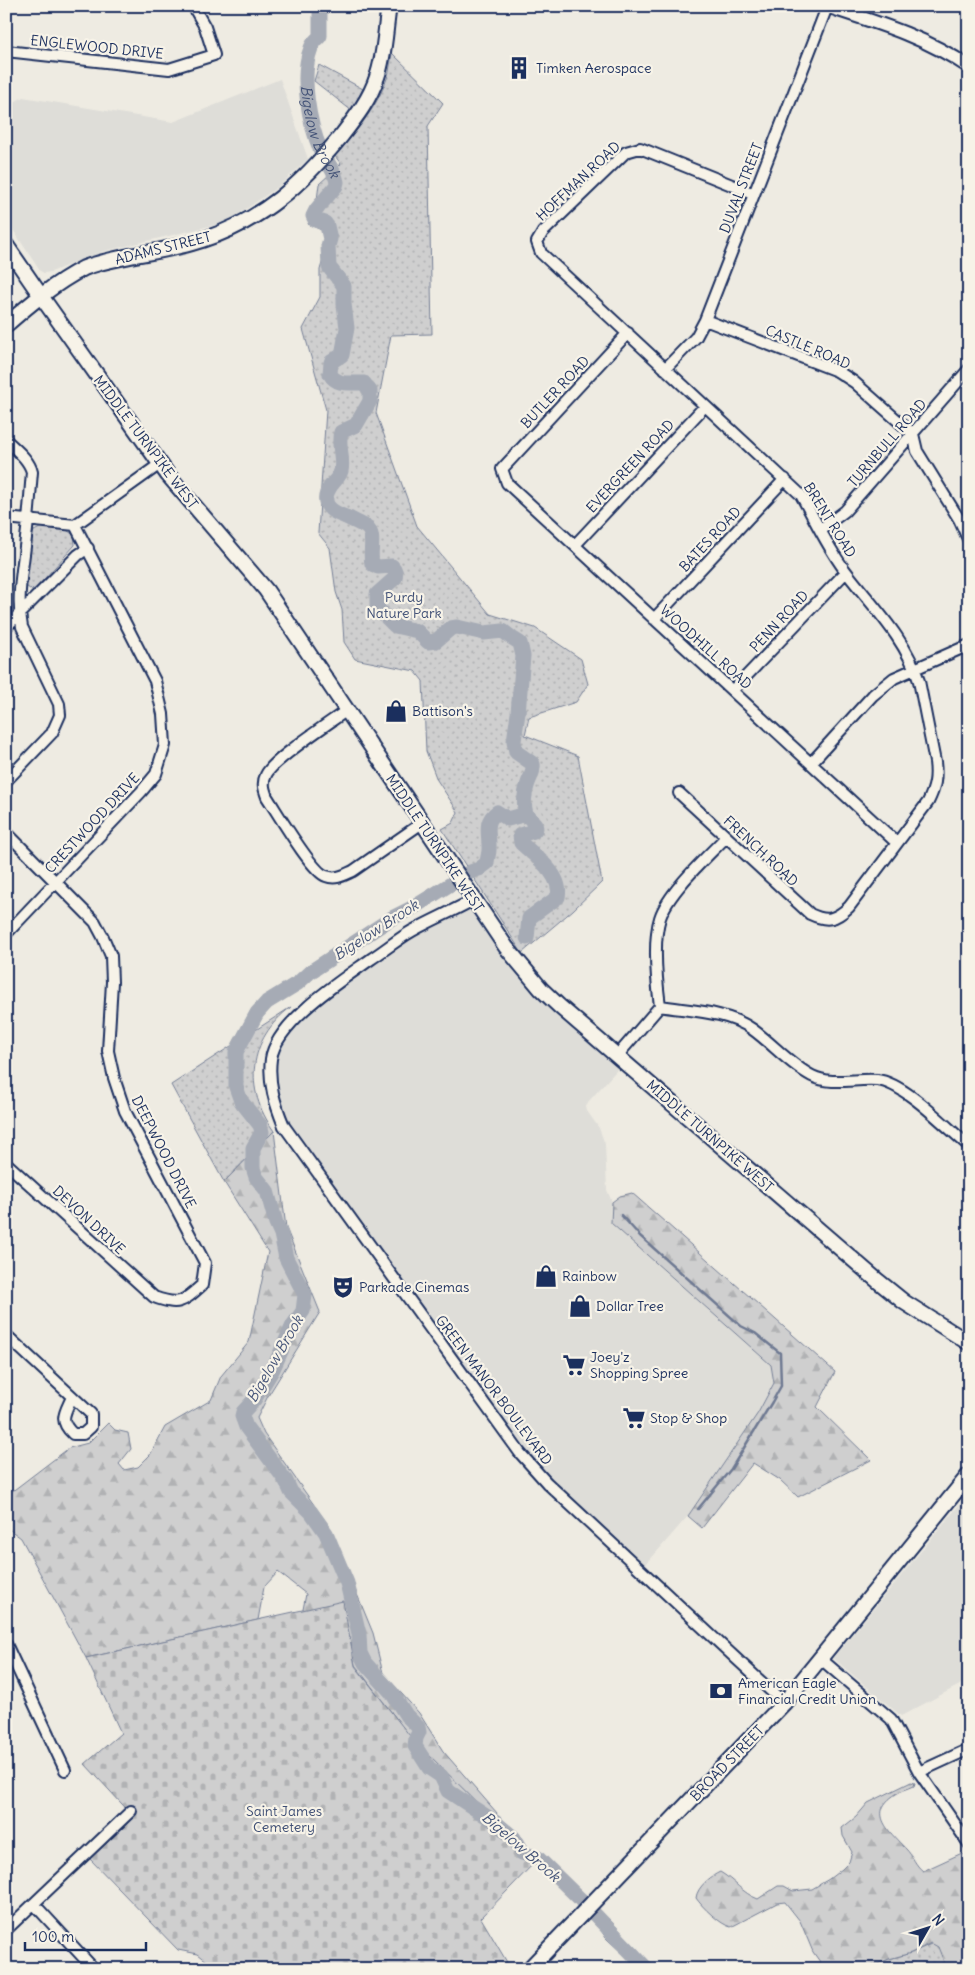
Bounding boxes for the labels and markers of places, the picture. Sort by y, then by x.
building icon: Timken Aerospace [506,55,532,81]
place label: Timken Aerospace [536,59,651,77]
shop icon: Battison's [383,698,409,724]
place label: Battison's [412,702,473,720]
shop icon: Rainbow [533,1263,559,1289]
place label: Rainbow [562,1267,617,1285]
theatre icon: Parkade Cinemas [330,1274,356,1300]
place label: Parkade Cinemas [359,1278,469,1296]
shop icon: Dollar Tree [567,1293,593,1319]
place label: Dollar Tree [596,1297,664,1315]
place label: Joey'z Shopping Spree [590,1348,688,1382]
supermarket icon: Joey'z Shopping Spree [561,1352,587,1378]
supermarket icon: Stop & Shop [621,1405,647,1431]
place label: Stop & Shop [650,1409,727,1427]
place label: American Eagle Financial Credit Union [738,1674,876,1708]
bank icon: American Eagle Financial Credit Union [708,1678,734,1704]

